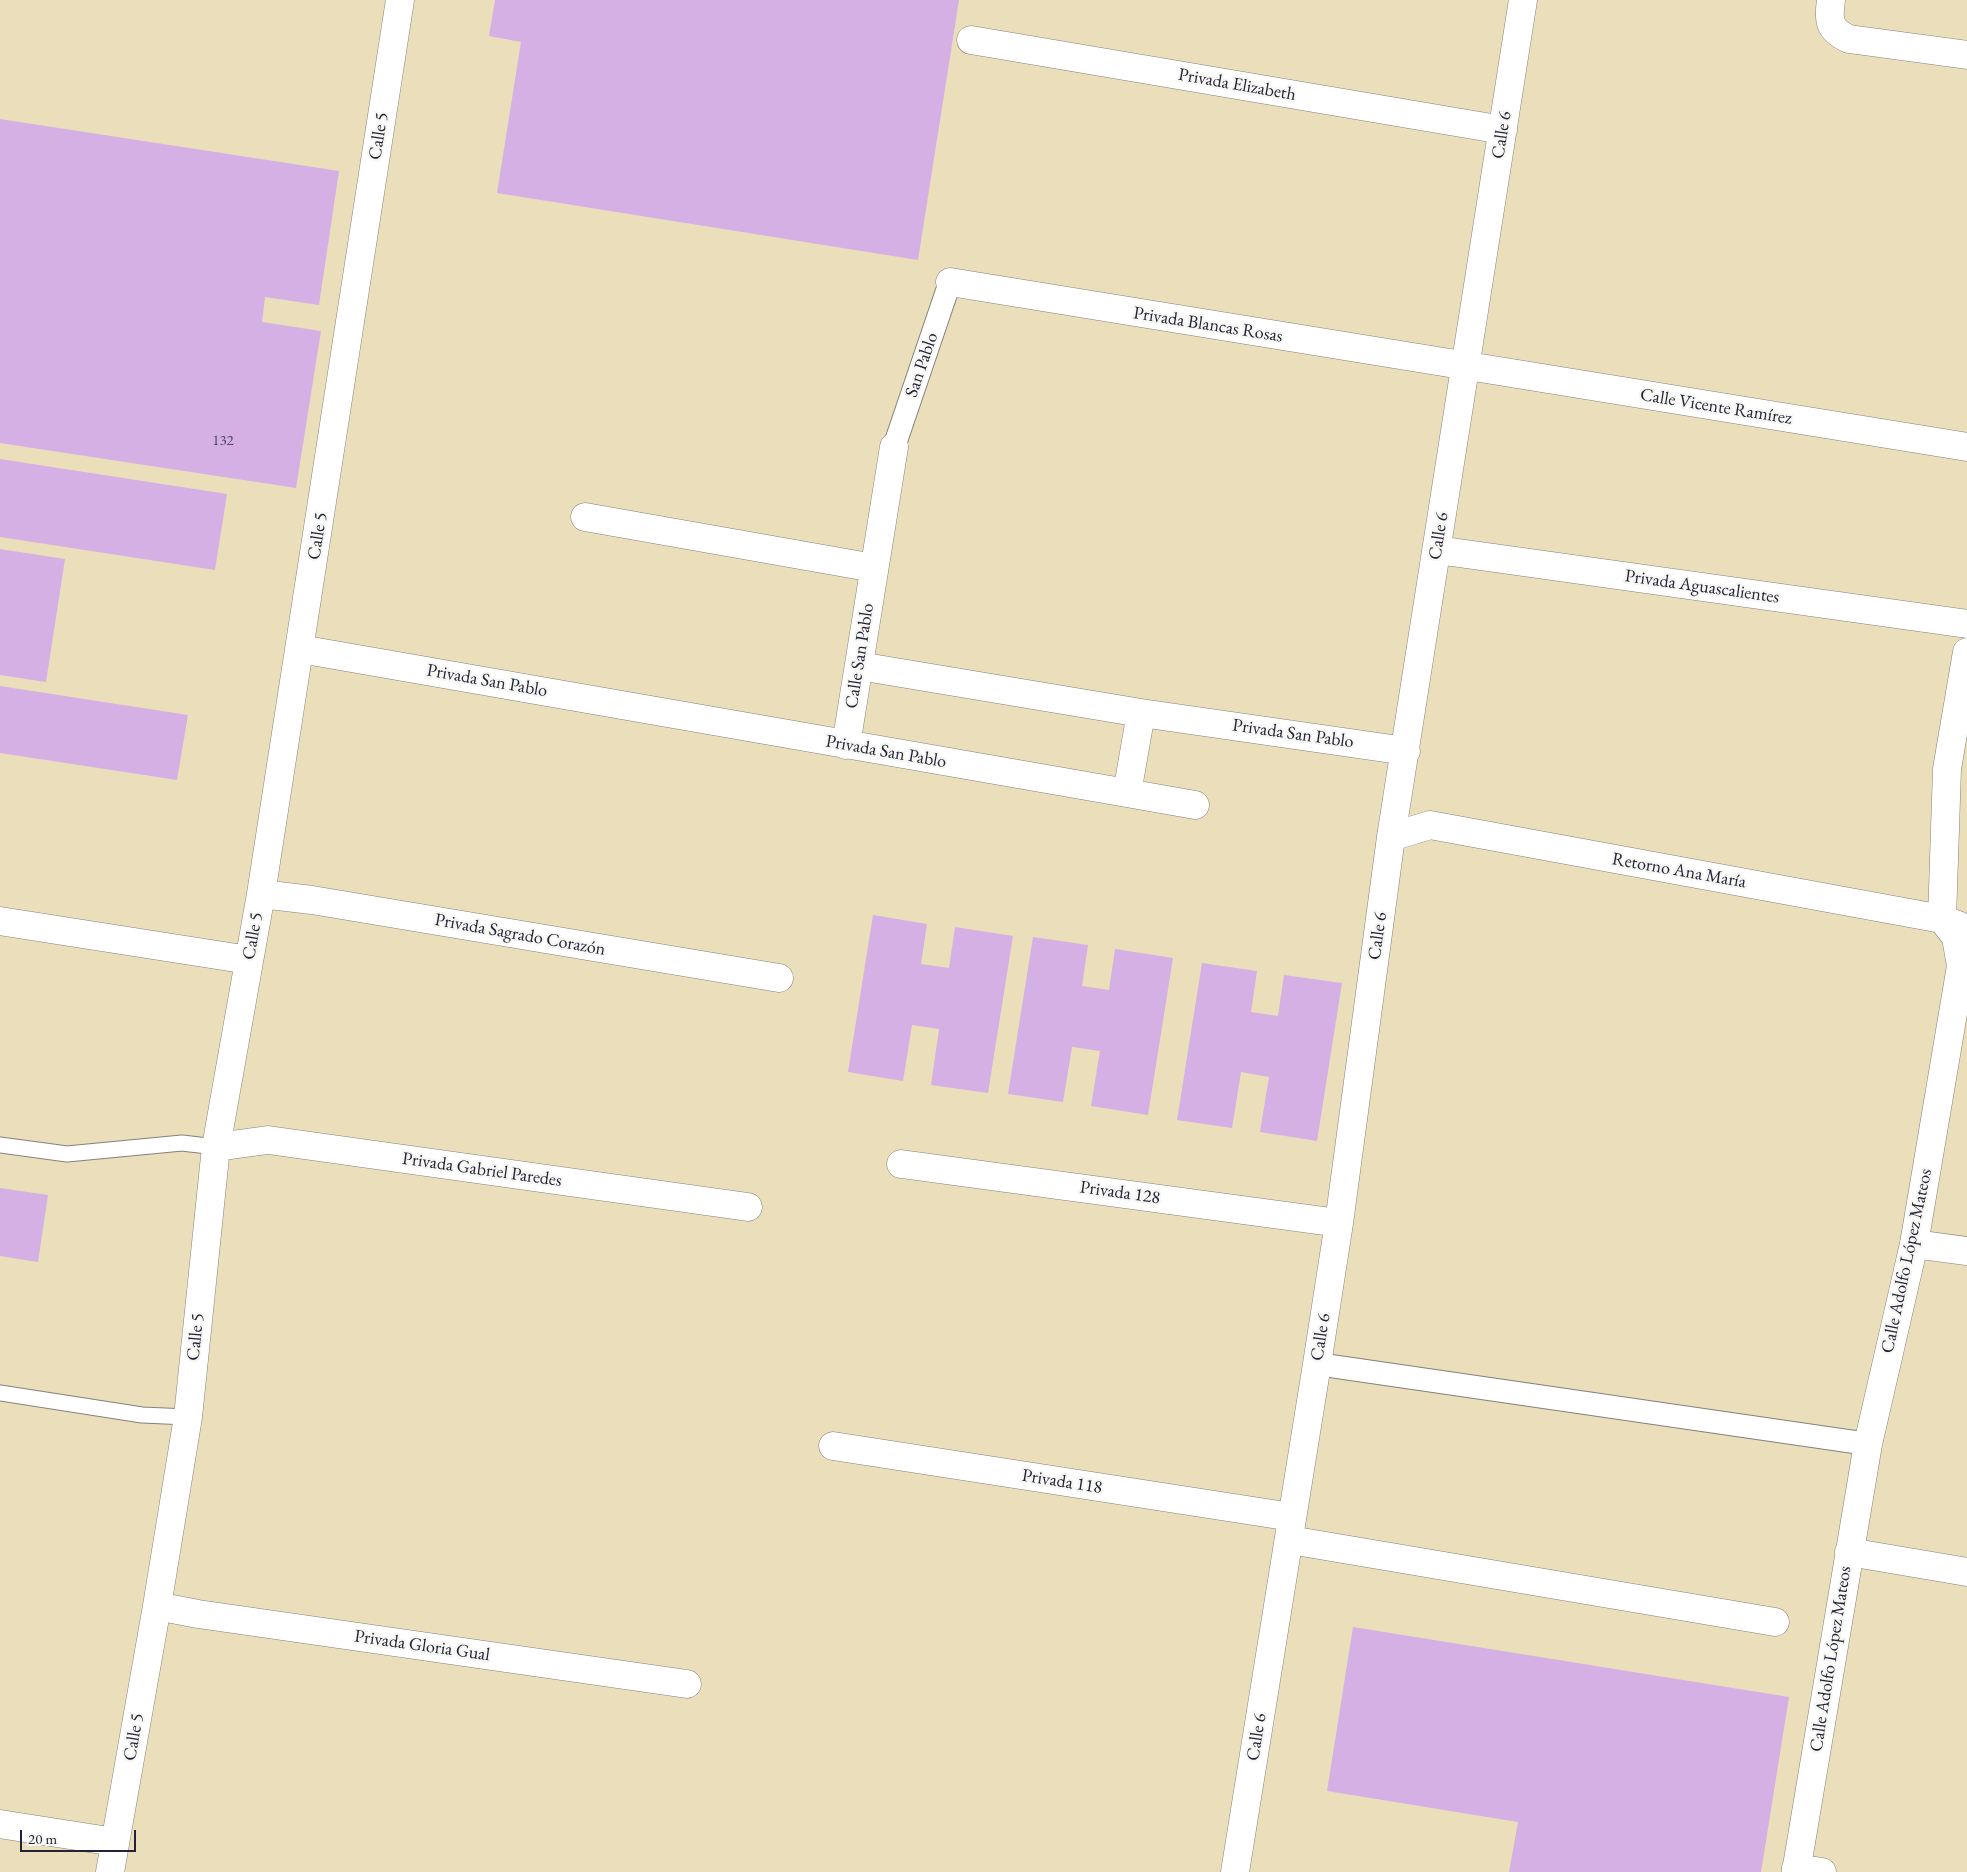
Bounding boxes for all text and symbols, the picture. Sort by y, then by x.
street label: Privada Elizabeth [1176,64,1298,106]
street label: Calle 6 [1488,110,1516,160]
street label: Calle 5 [365,111,393,161]
street label: Privada Blancas Rosas [1132,303,1284,347]
street label: San Pablo [901,330,943,400]
street label: Calle Vicente Ramírez [1639,384,1793,430]
house number: 132 [212,432,234,450]
street label: Calle 5 [304,511,332,561]
street label: Calle 6 [1425,511,1453,561]
street label: Privada Aguascalientes [1623,565,1781,609]
street label: Calle San Pablo [841,602,879,710]
street label: Privada San Pablo [425,660,549,702]
street label: Privada San Pablo [1231,715,1355,753]
street label: Privada San Pablo [824,731,948,773]
street label: Retorno Ana María [1610,849,1748,893]
street label: Privada Sagrado Corazón [433,909,607,961]
street label: Calle 5 [238,911,268,961]
street label: Calle 6 [1364,911,1392,961]
street label: Privada Gabriel Paredes [401,1148,563,1192]
street label: Calle Adolfo López Mateos [1877,1167,1937,1355]
street label: Privada 128 [1078,1177,1162,1209]
street label: Calle 5 [183,1312,209,1362]
street label: Calle 6 [1307,1312,1335,1362]
street label: Privada 118 [1020,1465,1104,1499]
street label: Calle Adolfo López Mateos [1806,1564,1856,1754]
street label: Privada Gloria Gual [353,1626,491,1666]
street label: Calle 5 [119,1712,149,1762]
street label: Calle 6 [1243,1712,1271,1762]
scale bar [22,1820,139,1852]
text: 20 m [28,1829,57,1848]

